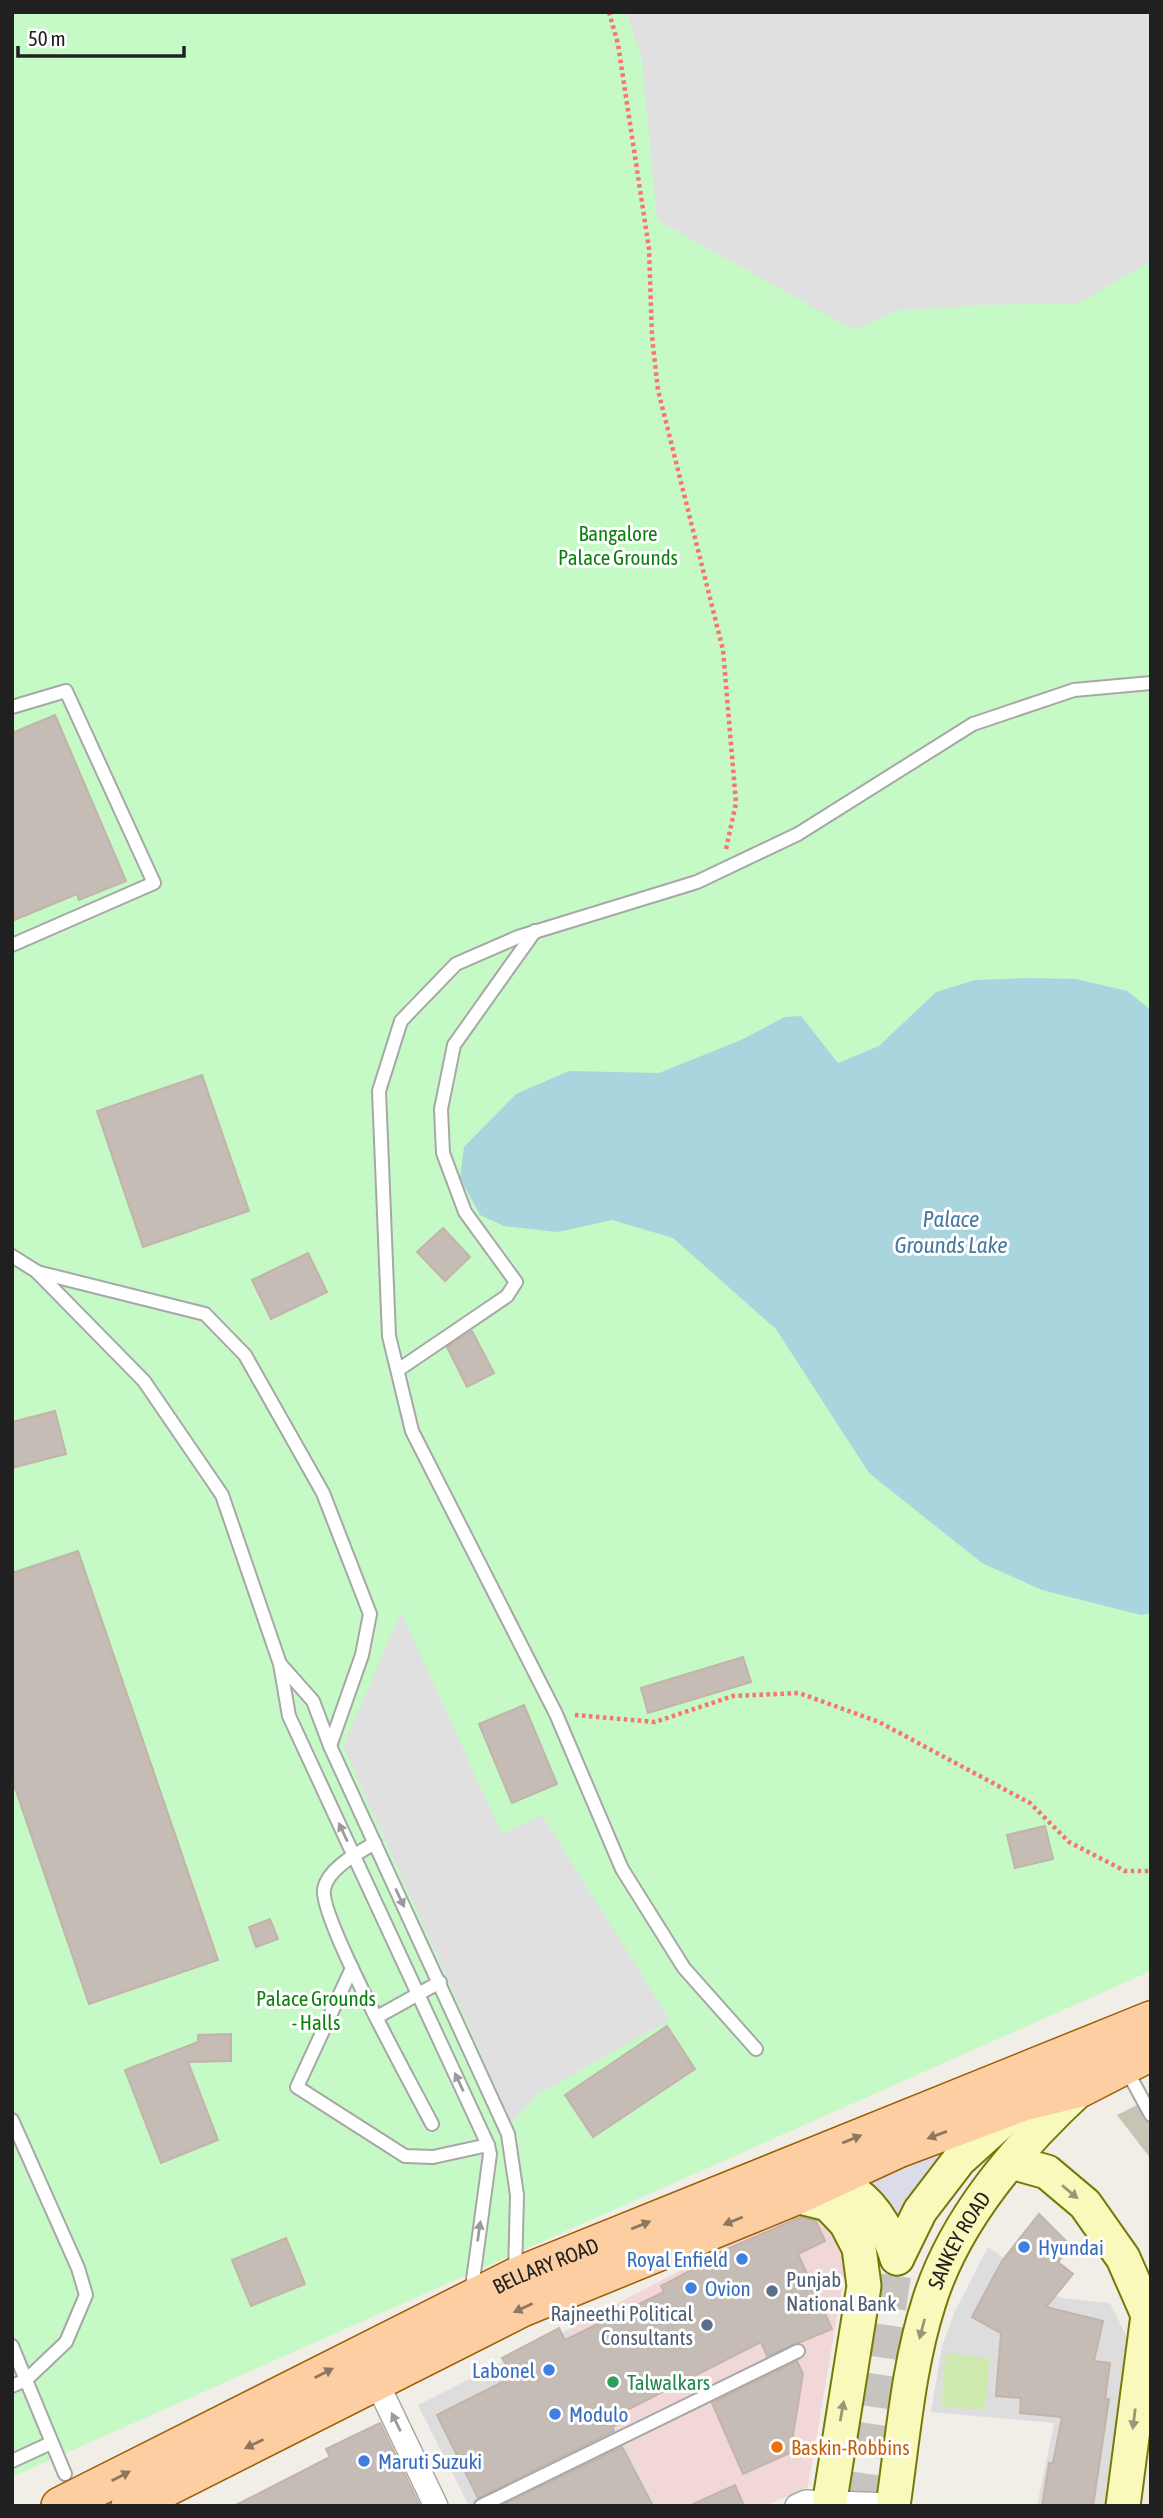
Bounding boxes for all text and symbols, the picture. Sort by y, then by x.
scale bar [18,14,184,58]
text: 50 m [28,26,66,50]
park label: Bangalore Palace Grounds [558,521,678,569]
water label: Palace Grounds Lake [894,1206,1008,1258]
one-way arrow [337,1821,348,1842]
one-way arrow [395,1888,406,1908]
park label: Palace Grounds - Halls [256,1986,376,2034]
one-way arrow [453,2072,464,2093]
one-way arrow [926,2129,947,2140]
one-way arrow [842,2134,863,2145]
one-way arrow [1061,2184,1079,2199]
street label: SANKEY ROAD [922,2187,995,2292]
one-way arrow [722,2216,743,2227]
one-way arrow [631,2219,652,2230]
one-way arrow [474,2220,485,2242]
street label: BELLARY ROAD [488,2233,602,2298]
place label: Hyundai [1038,2235,1104,2259]
marker: Hyundai [1016,2239,1032,2255]
place label: Royal Enfield [627,2247,728,2271]
marker: Royal Enfield [734,2251,750,2267]
place label: Punjab National Bank [786,2267,896,2315]
place label: Ovion [705,2276,751,2300]
marker: Ovion [683,2280,699,2296]
marker: Punjab National Bank [764,2283,780,2299]
place label: Rajneethi Political Consultants [550,2301,693,2349]
one-way arrow [513,2302,533,2314]
marker: Rajneethi Political Consultants [699,2317,715,2333]
one-way arrow [916,2318,927,2340]
place label: Labonel [472,2358,535,2382]
marker: Labonel [541,2362,557,2378]
one-way arrow [314,2368,334,2379]
place label: Talwalkars [627,2370,710,2394]
marker: Talwalkars [605,2374,621,2390]
one-way arrow [837,2400,848,2422]
place label: Modulo [569,2402,628,2426]
marker: Modulo [547,2406,563,2422]
one-way arrow [1129,2408,1140,2430]
one-way arrow [391,2412,402,2432]
place label: Baskin-Robbins [791,2435,910,2459]
one-way arrow [244,2438,264,2449]
marker: Baskin-Robbins [769,2439,785,2455]
place label: Maruti Suzuki [378,2449,482,2473]
marker: Maruti Suzuki [356,2453,372,2469]
one-way arrow [111,2470,131,2481]

